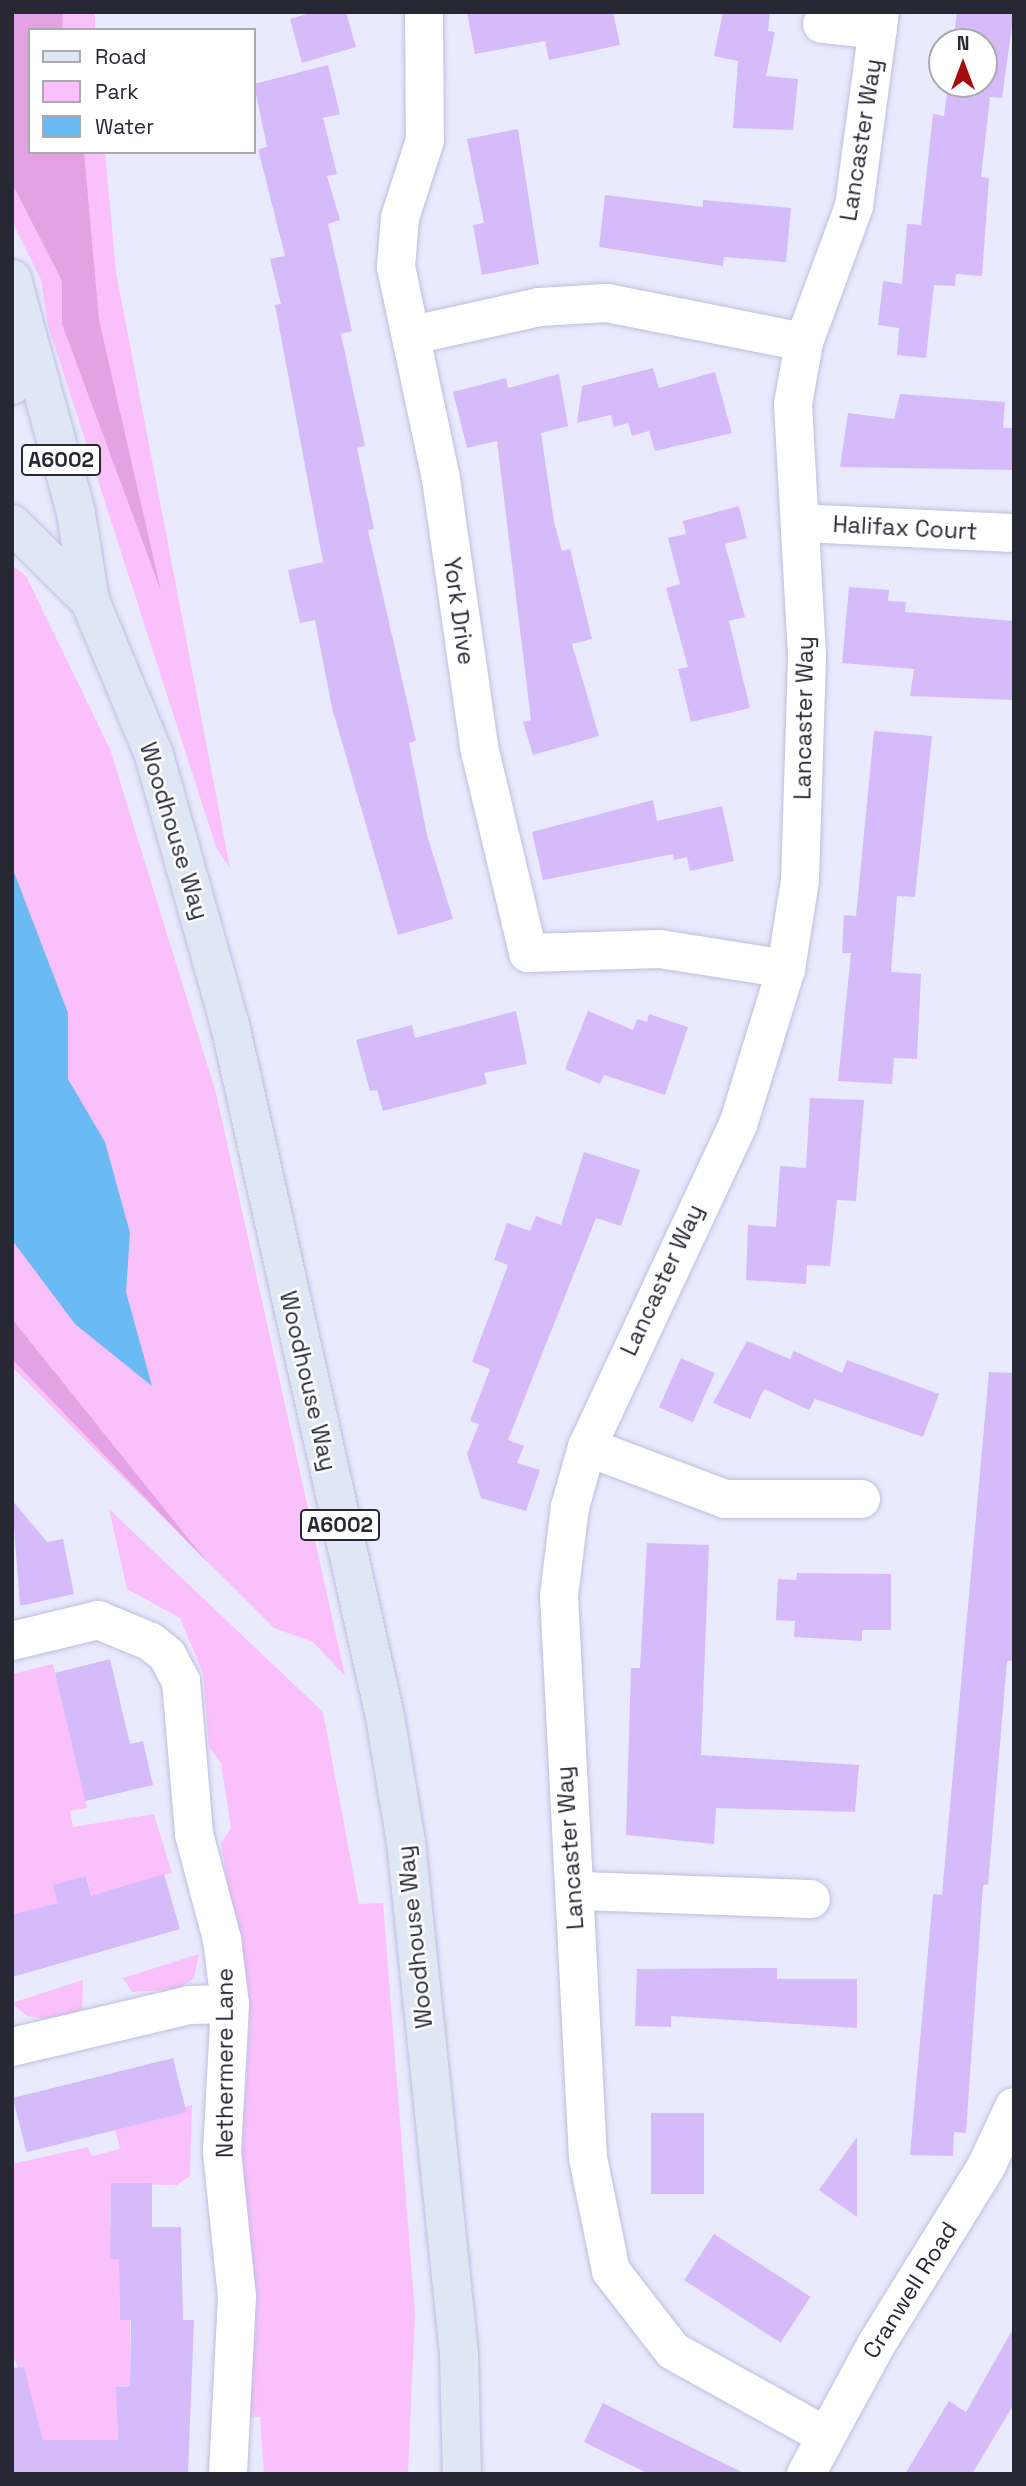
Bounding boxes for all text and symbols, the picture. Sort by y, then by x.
legend [28,28,256,154]
north arrow [928,28,998,98]
text: N [957,31,969,56]
text: Road [95,43,147,70]
street label: Lancaster Way [835,57,887,223]
text: Park [95,78,139,105]
text: Water [95,113,154,140]
road number: A6002 [21,442,101,477]
street label: Halifax Court [832,510,978,546]
street label: York Drive [438,555,480,667]
street label: Lancaster Way [789,636,819,800]
street label: Woodhouse Way [134,739,214,923]
street label: Lancaster Way [615,1200,709,1360]
street label: Woodhouse Way [274,1288,342,1474]
road number: A6002 [300,1508,380,1542]
street label: Lancaster Way [551,1765,589,1931]
street label: Woodhouse Way [392,1844,438,2030]
street label: Nethermere Lane [211,1968,239,2158]
street label: Cranwell Road [857,2217,963,2363]

